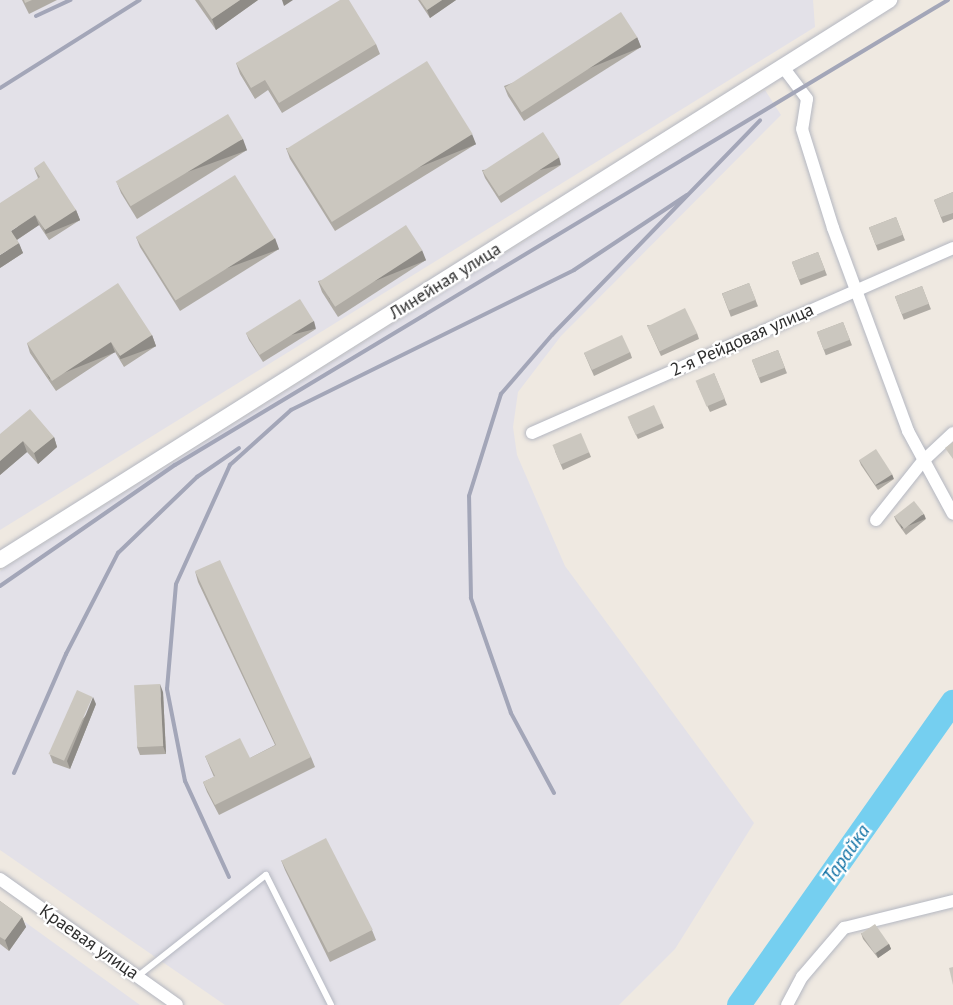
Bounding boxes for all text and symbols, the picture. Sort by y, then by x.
street label: Линейная улица [385,238,505,324]
street label: 2-я Рейдовая улица [667,299,817,381]
water label: Тарайка [817,820,875,888]
street label: Краевая улица [35,900,143,984]

